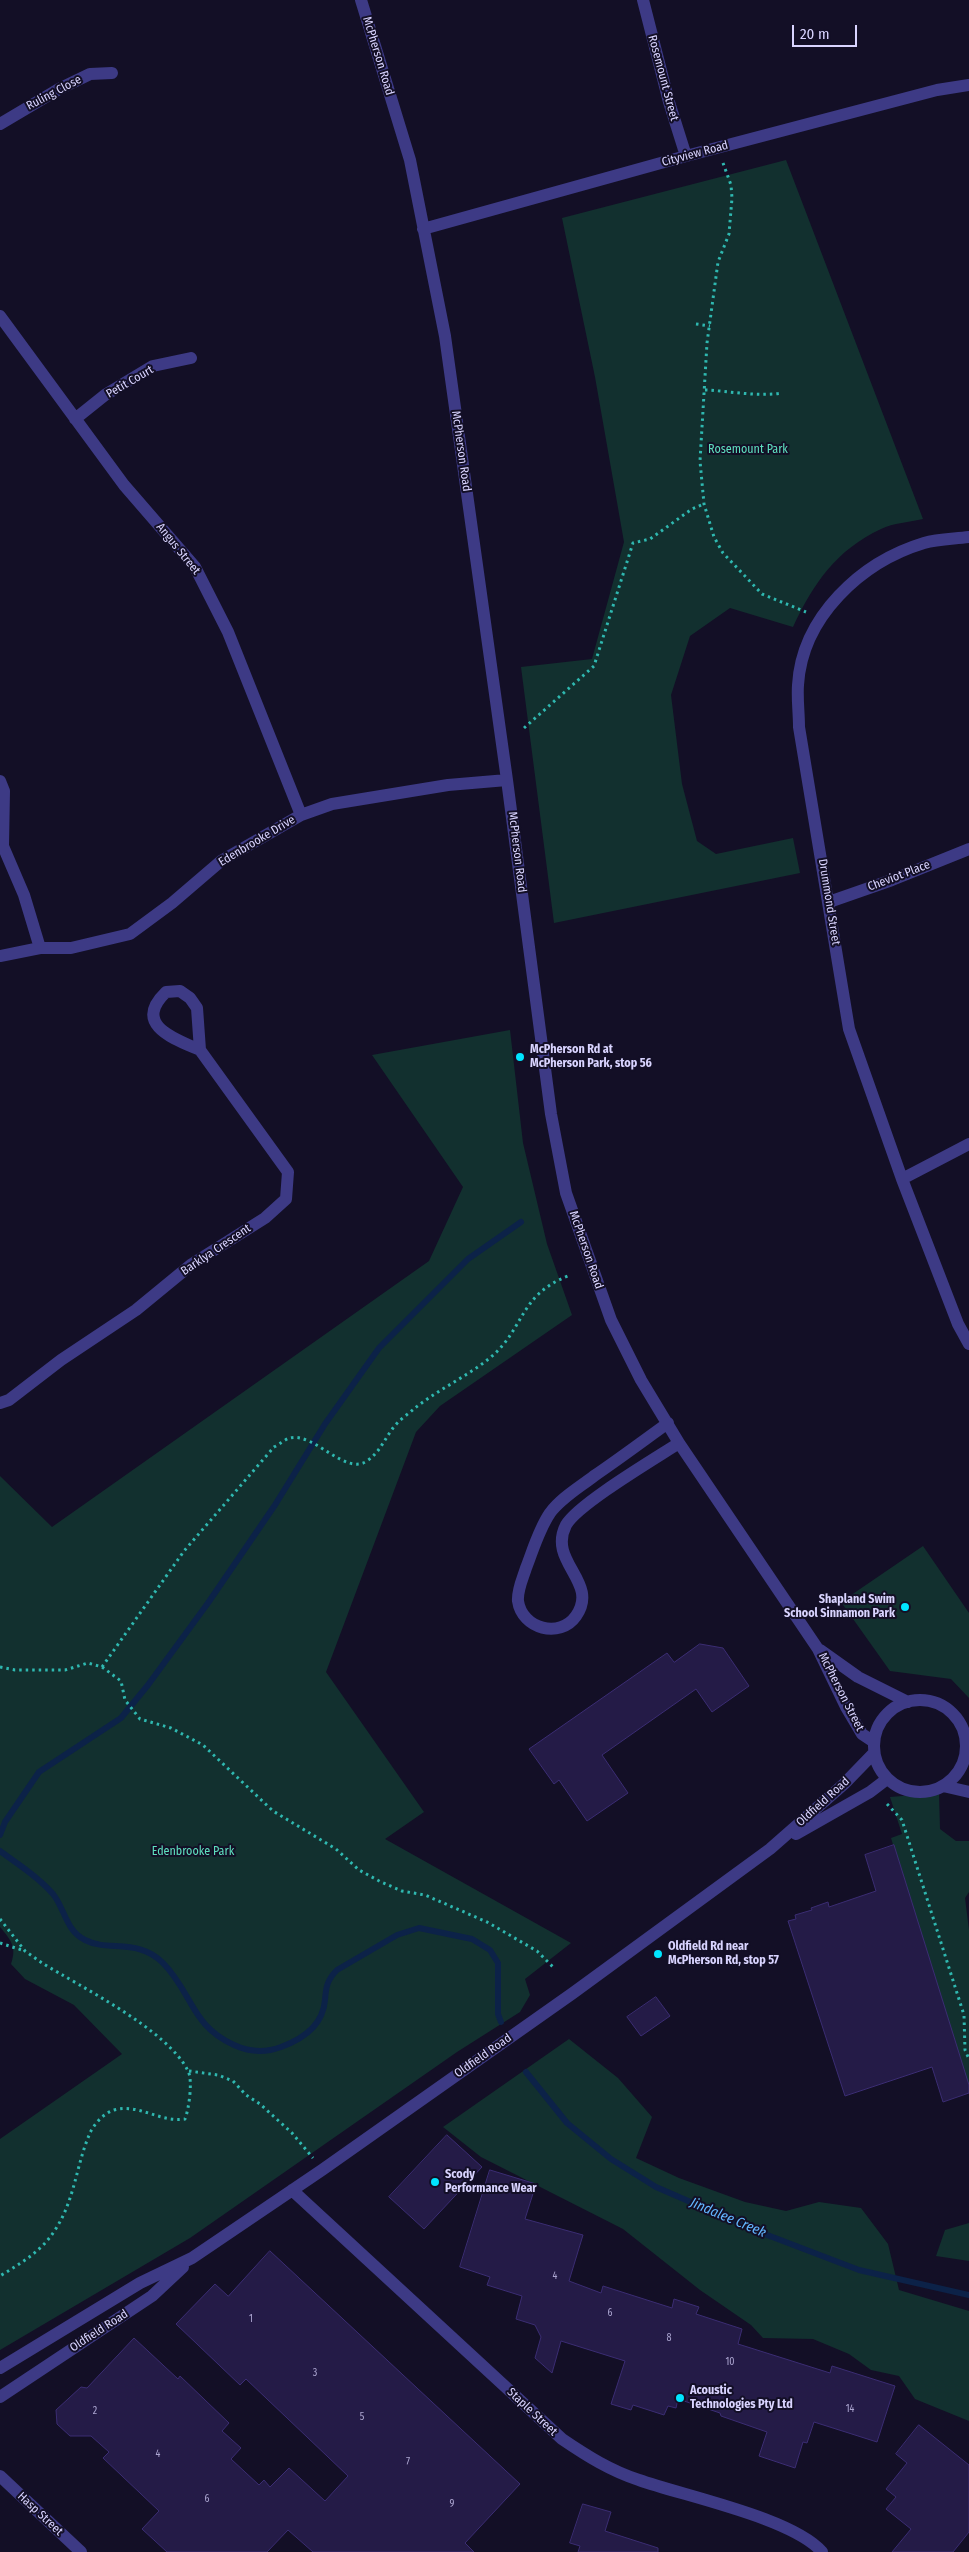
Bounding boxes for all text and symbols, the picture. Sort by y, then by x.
street label: McPherson Road [359,15,397,97]
scale bar [794,15,859,47]
text: 20 m [800,25,830,43]
street label: Rosemount Street [645,34,681,122]
street label: Ruling Close [24,73,84,113]
street label: Cityview Road [660,138,730,170]
street label: Petit Court [104,363,156,401]
street label: McPherson Road [448,410,474,492]
park label: Rosemount Park [708,443,788,457]
street label: Angus Street [153,520,203,578]
street label: McPherson Road [505,811,529,893]
street label: Edenbrooke Drive [216,813,298,869]
street label: Drummond Street [815,858,843,946]
street label: Cheviot Place [866,858,932,894]
place label: McPherson Rd at McPherson Park, stop 56 [530,1043,652,1071]
marker: McPherson Rd at McPherson Park, stop 56 [514,1051,526,1063]
street label: McPherson Road [566,1209,606,1291]
street label: Barklya Crescent [178,1221,254,1279]
place label: Shapland Swim School Sinnamon Park [784,1593,895,1621]
marker: Shapland Swim School Sinnamon Park [899,1601,911,1613]
street label: McPherson Street [815,1650,867,1734]
street label: Oldfield Road [793,1774,853,1830]
park label: Edenbrooke Park [152,1845,234,1859]
place label: Oldfield Rd near McPherson Rd, stop 57 [668,1940,779,1968]
marker: Oldfield Rd near McPherson Rd, stop 57 [652,1948,664,1960]
street label: Oldfield Road [452,2031,514,2081]
place label: Scody Performance Wear [445,2168,537,2196]
marker: Scody Performance Wear [429,2176,441,2188]
water label: Jindalee Creek [687,2194,769,2242]
house number: 4 [553,2270,557,2282]
street label: Oldfield Road [67,2307,131,2355]
house number: 6 [608,2307,612,2319]
house number: 1 [249,2313,253,2325]
house number: 8 [667,2332,671,2344]
house number: 10 [725,2356,735,2368]
house number: 3 [313,2367,317,2379]
place label: Acoustic Technologies Pty Ltd [690,2384,793,2412]
street label: Staple Street [504,2385,560,2439]
marker: Acoustic Technologies Pty Ltd [674,2392,686,2404]
house number: 14 [846,2403,854,2415]
house number: 2 [93,2405,97,2417]
house number: 5 [360,2411,364,2423]
house number: 4 [156,2448,160,2460]
house number: 7 [406,2456,410,2468]
street label: Hasp Street [14,2489,66,2539]
house number: 6 [205,2493,209,2505]
house number: 9 [450,2498,454,2510]

